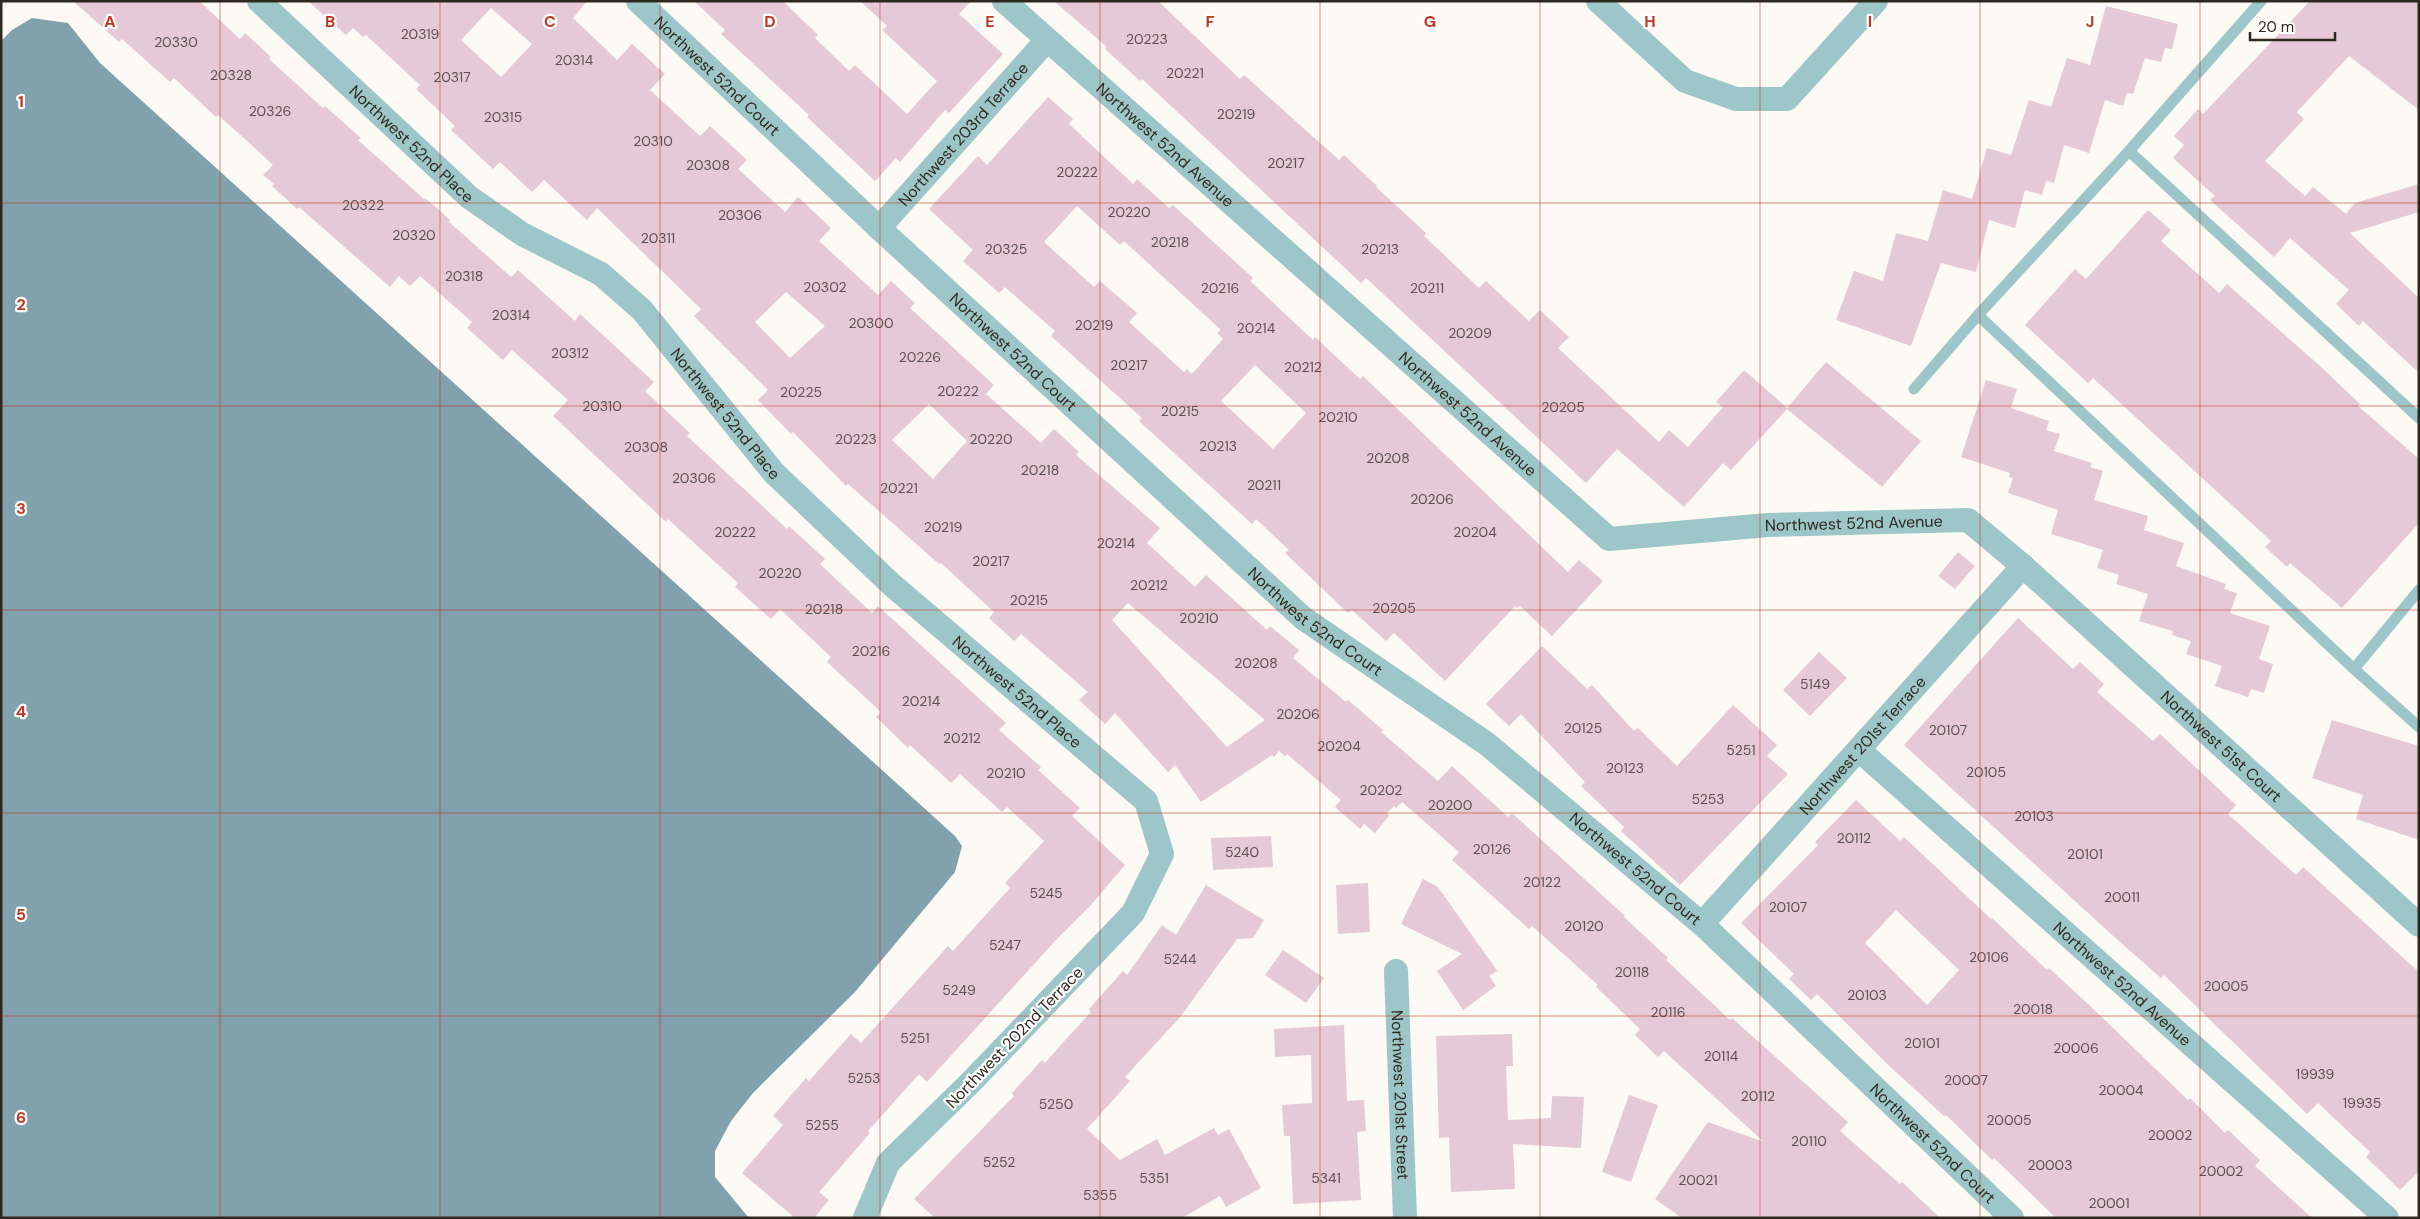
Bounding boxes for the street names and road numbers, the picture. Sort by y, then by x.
street label: Northwest 52nd Court [649,12,785,141]
street label: Northwest 203rd Terrace [894,58,1033,211]
street label: Northwest 52nd Avenue [1092,78,1238,212]
street label: Northwest 52nd Place [345,81,478,207]
street label: Northwest 52nd Court [945,288,1081,416]
street label: Northwest 52nd Place [666,344,784,484]
street label: Northwest 52nd Avenue [1394,347,1541,481]
street label: Northwest 52nd Avenue [1765,511,1943,536]
street label: Northwest 52nd Court [1243,563,1387,681]
street label: Northwest 52nd Place [948,631,1086,753]
street label: Northwest 201st Terrace [1795,672,1930,820]
street label: Northwest 51st Court [2156,686,2286,807]
street label: Northwest 52nd Court [1565,808,1706,930]
street label: Northwest 52nd Avenue [2049,917,2196,1051]
street label: Northwest 202nd Terrace [941,962,1088,1113]
street label: Northwest 201st Street [1386,1010,1414,1180]
street label: Northwest 52nd Court [1865,1079,2000,1208]

